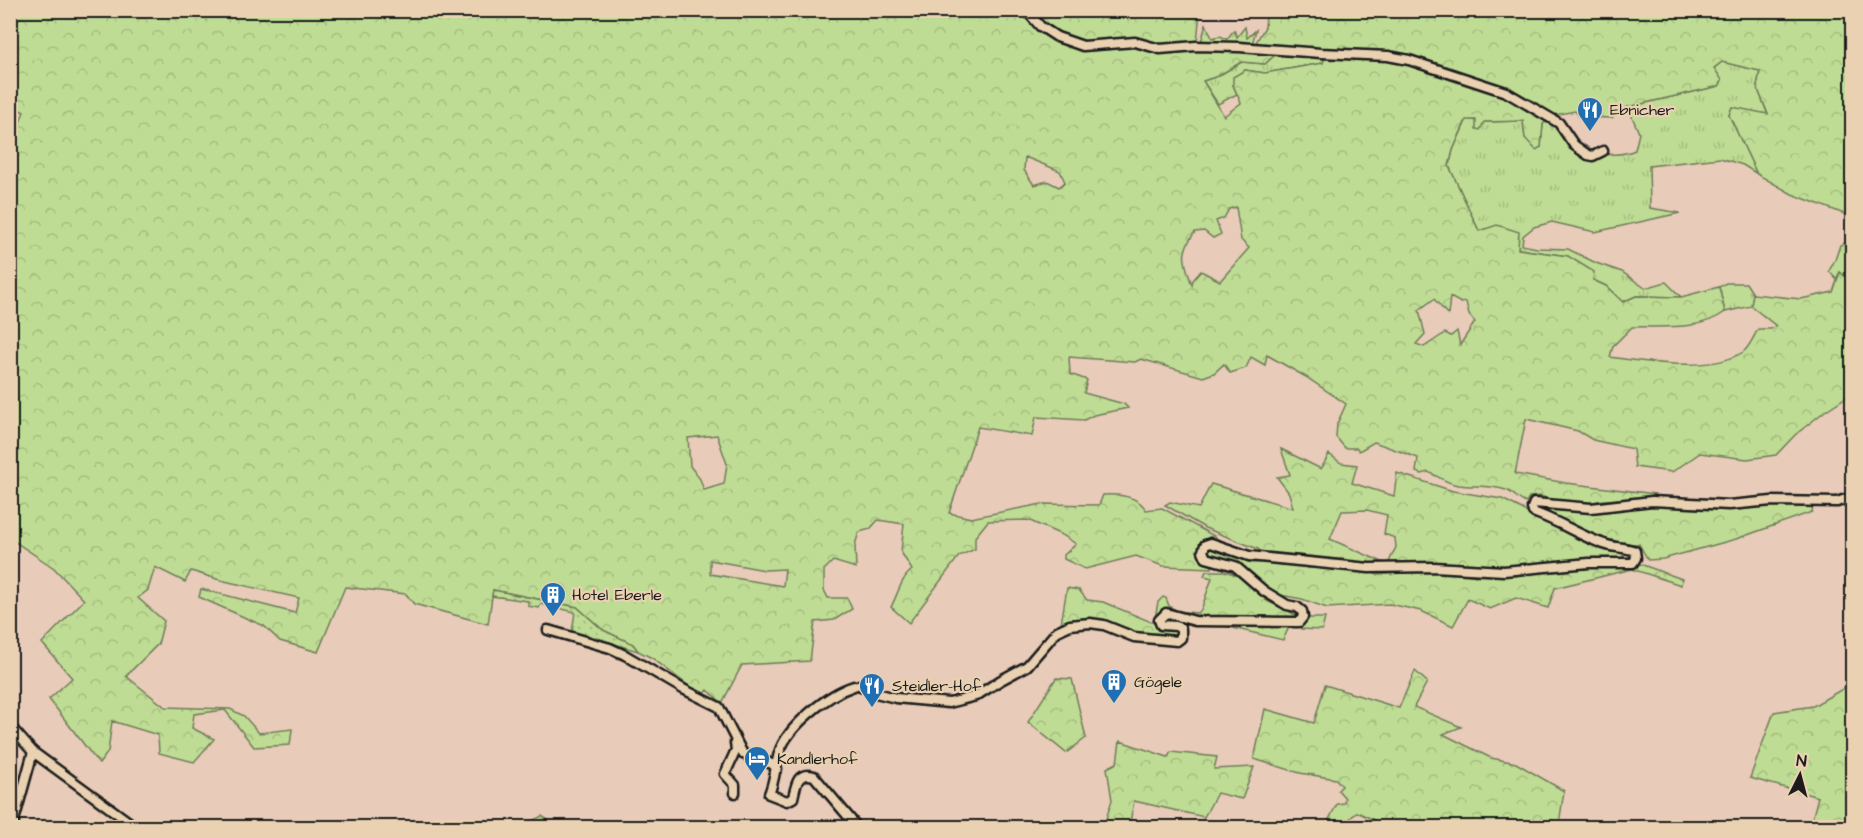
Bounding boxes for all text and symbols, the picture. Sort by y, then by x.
restaurant icon: Ebnicher [1575,95,1605,133]
place label: Ebnicher [1610,99,1675,121]
building icon: Hotel Eberle [538,580,568,618]
place label: Hotel Eberle [572,584,662,606]
building icon: Gögele [1099,667,1129,705]
restaurant icon: Steidler-Hof [857,671,887,709]
place label: Gögele [1134,671,1183,694]
place label: Steidler-Hof [892,675,982,697]
hotel icon: Kandlerhof [742,744,772,782]
north arrow [1770,745,1830,805]
place label: Kandlerhof [777,748,858,770]
text: N [1795,750,1808,773]

